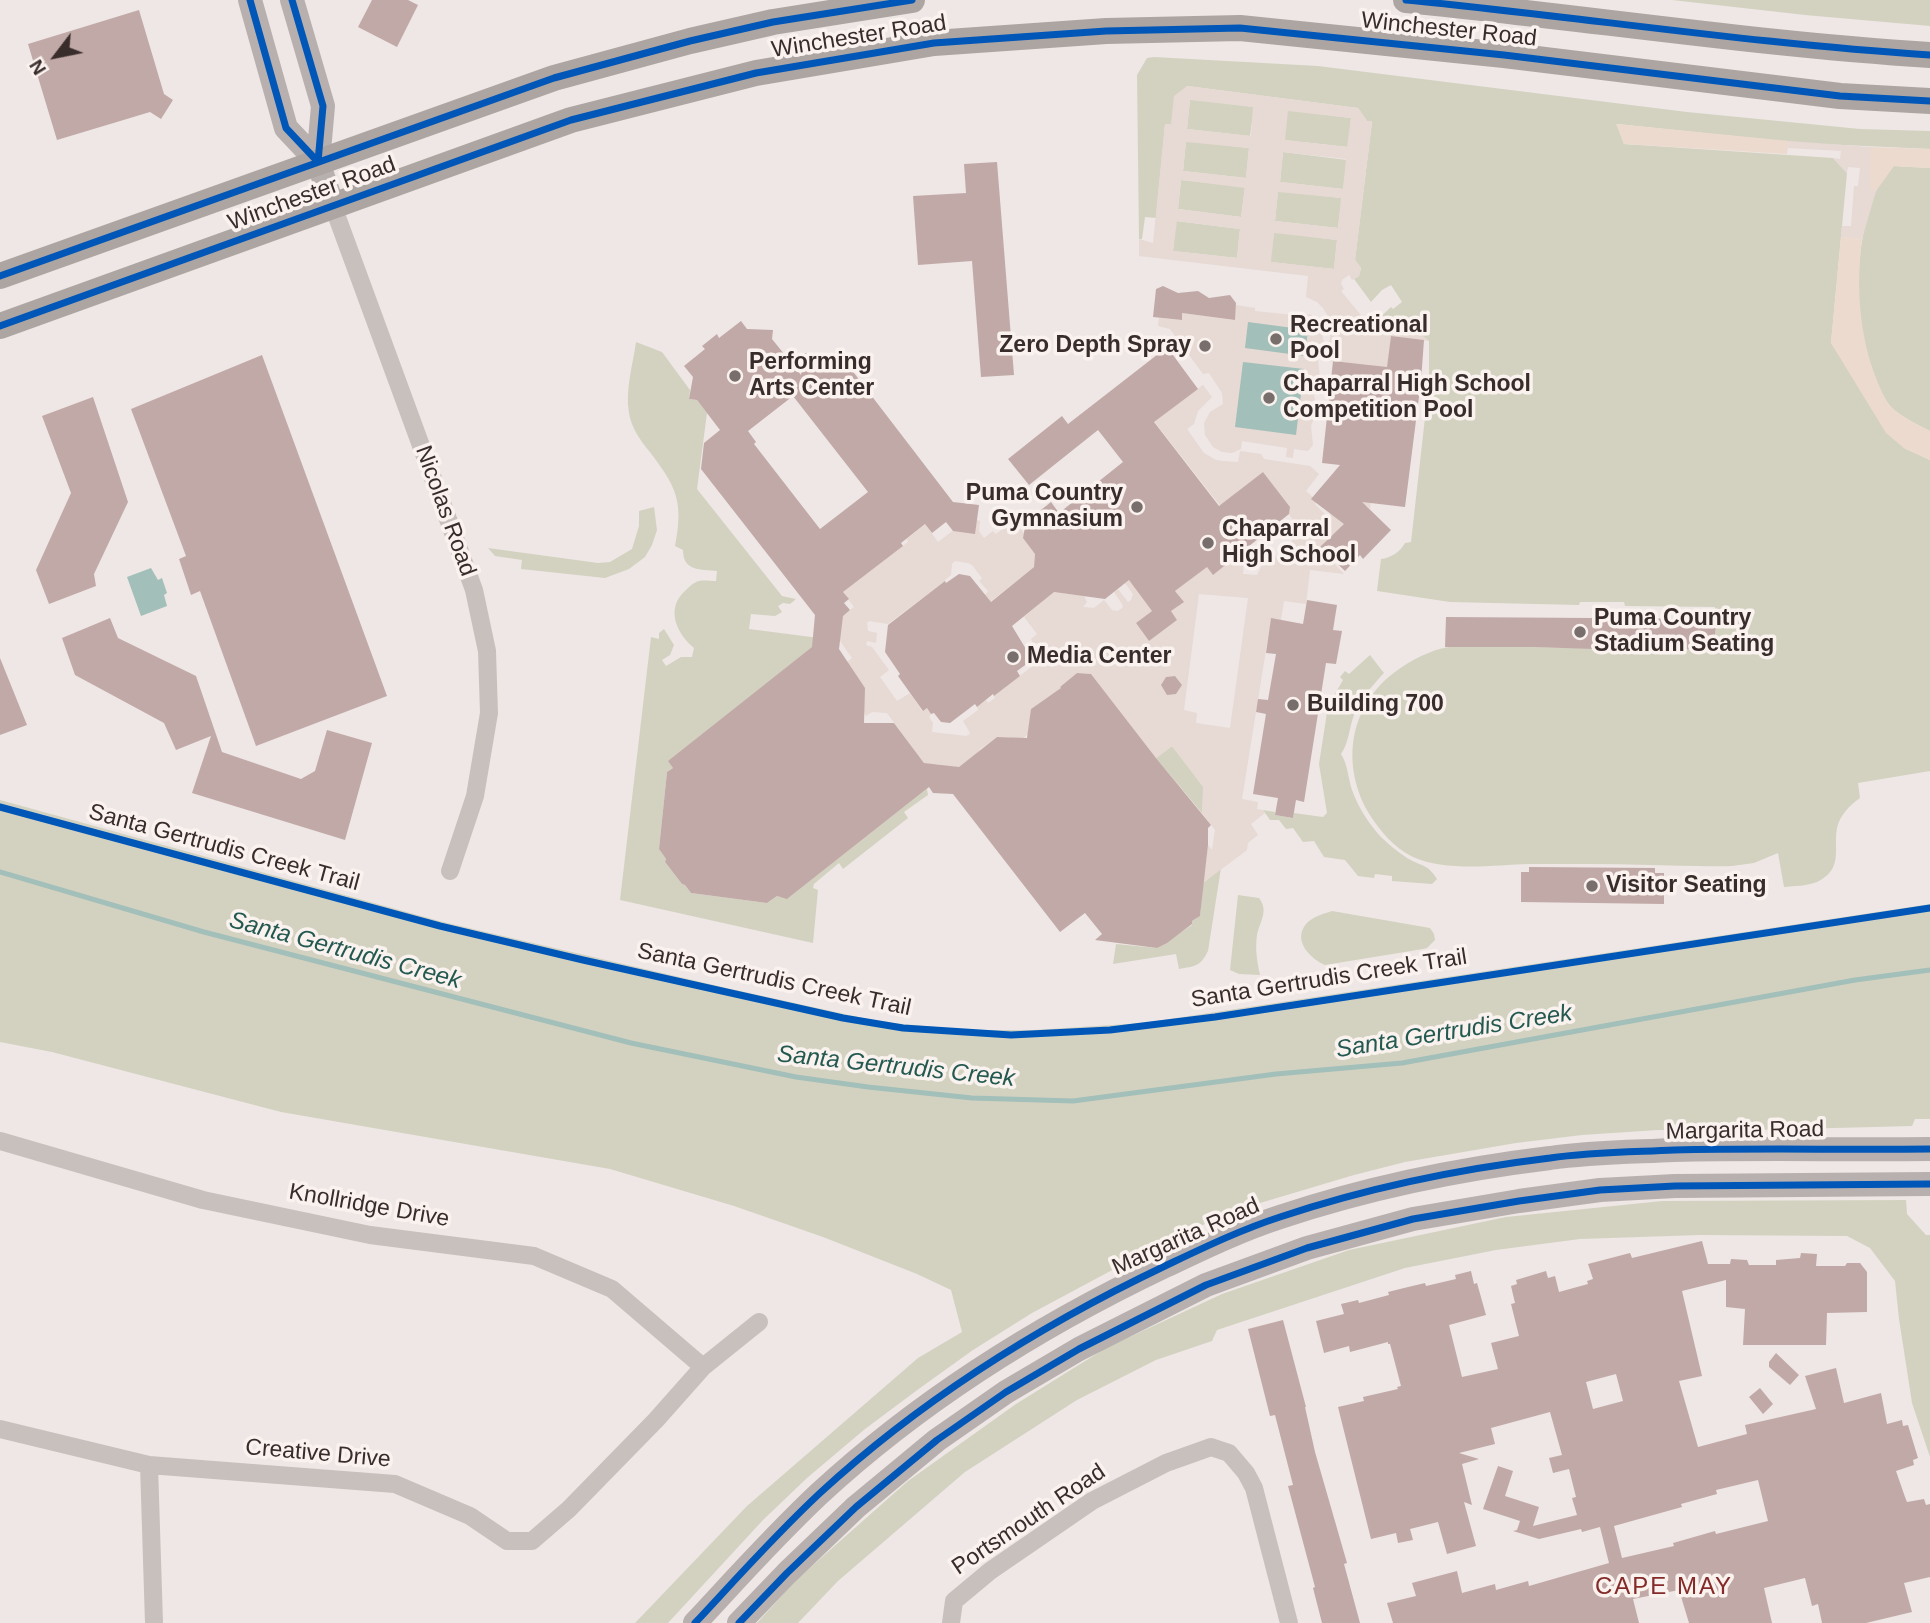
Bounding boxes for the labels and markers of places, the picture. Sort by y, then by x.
place label: Recreational Pool [1290,312,1428,366]
marker: Recreational Pool [1268,331,1284,347]
place label: Zero Depth Spray [999,332,1191,360]
marker: Zero Depth Spray [1197,338,1213,354]
place label: Performing Arts Center [749,349,874,403]
marker: Performing Arts Center [727,368,743,384]
place label: Chaparral High School Competition Pool [1283,371,1531,425]
marker: Chaparral High School Competition Pool [1261,390,1277,406]
place label: Puma Country Gymnasium [966,480,1123,534]
marker: Puma Country Gymnasium [1129,499,1145,515]
place label: Chaparral High School [1222,516,1356,570]
marker: Chaparral High School [1200,535,1216,551]
place label: Puma Country Stadium Seating [1594,605,1774,659]
marker: Puma Country Stadium Seating [1572,624,1588,640]
place label: Media Center [1027,643,1171,671]
marker: Media Center [1005,649,1021,665]
place label: Building 700 [1307,691,1444,719]
marker: Building 700 [1285,697,1301,713]
place label: Visitor Seating [1606,872,1767,900]
marker: Visitor Seating [1584,878,1600,894]

